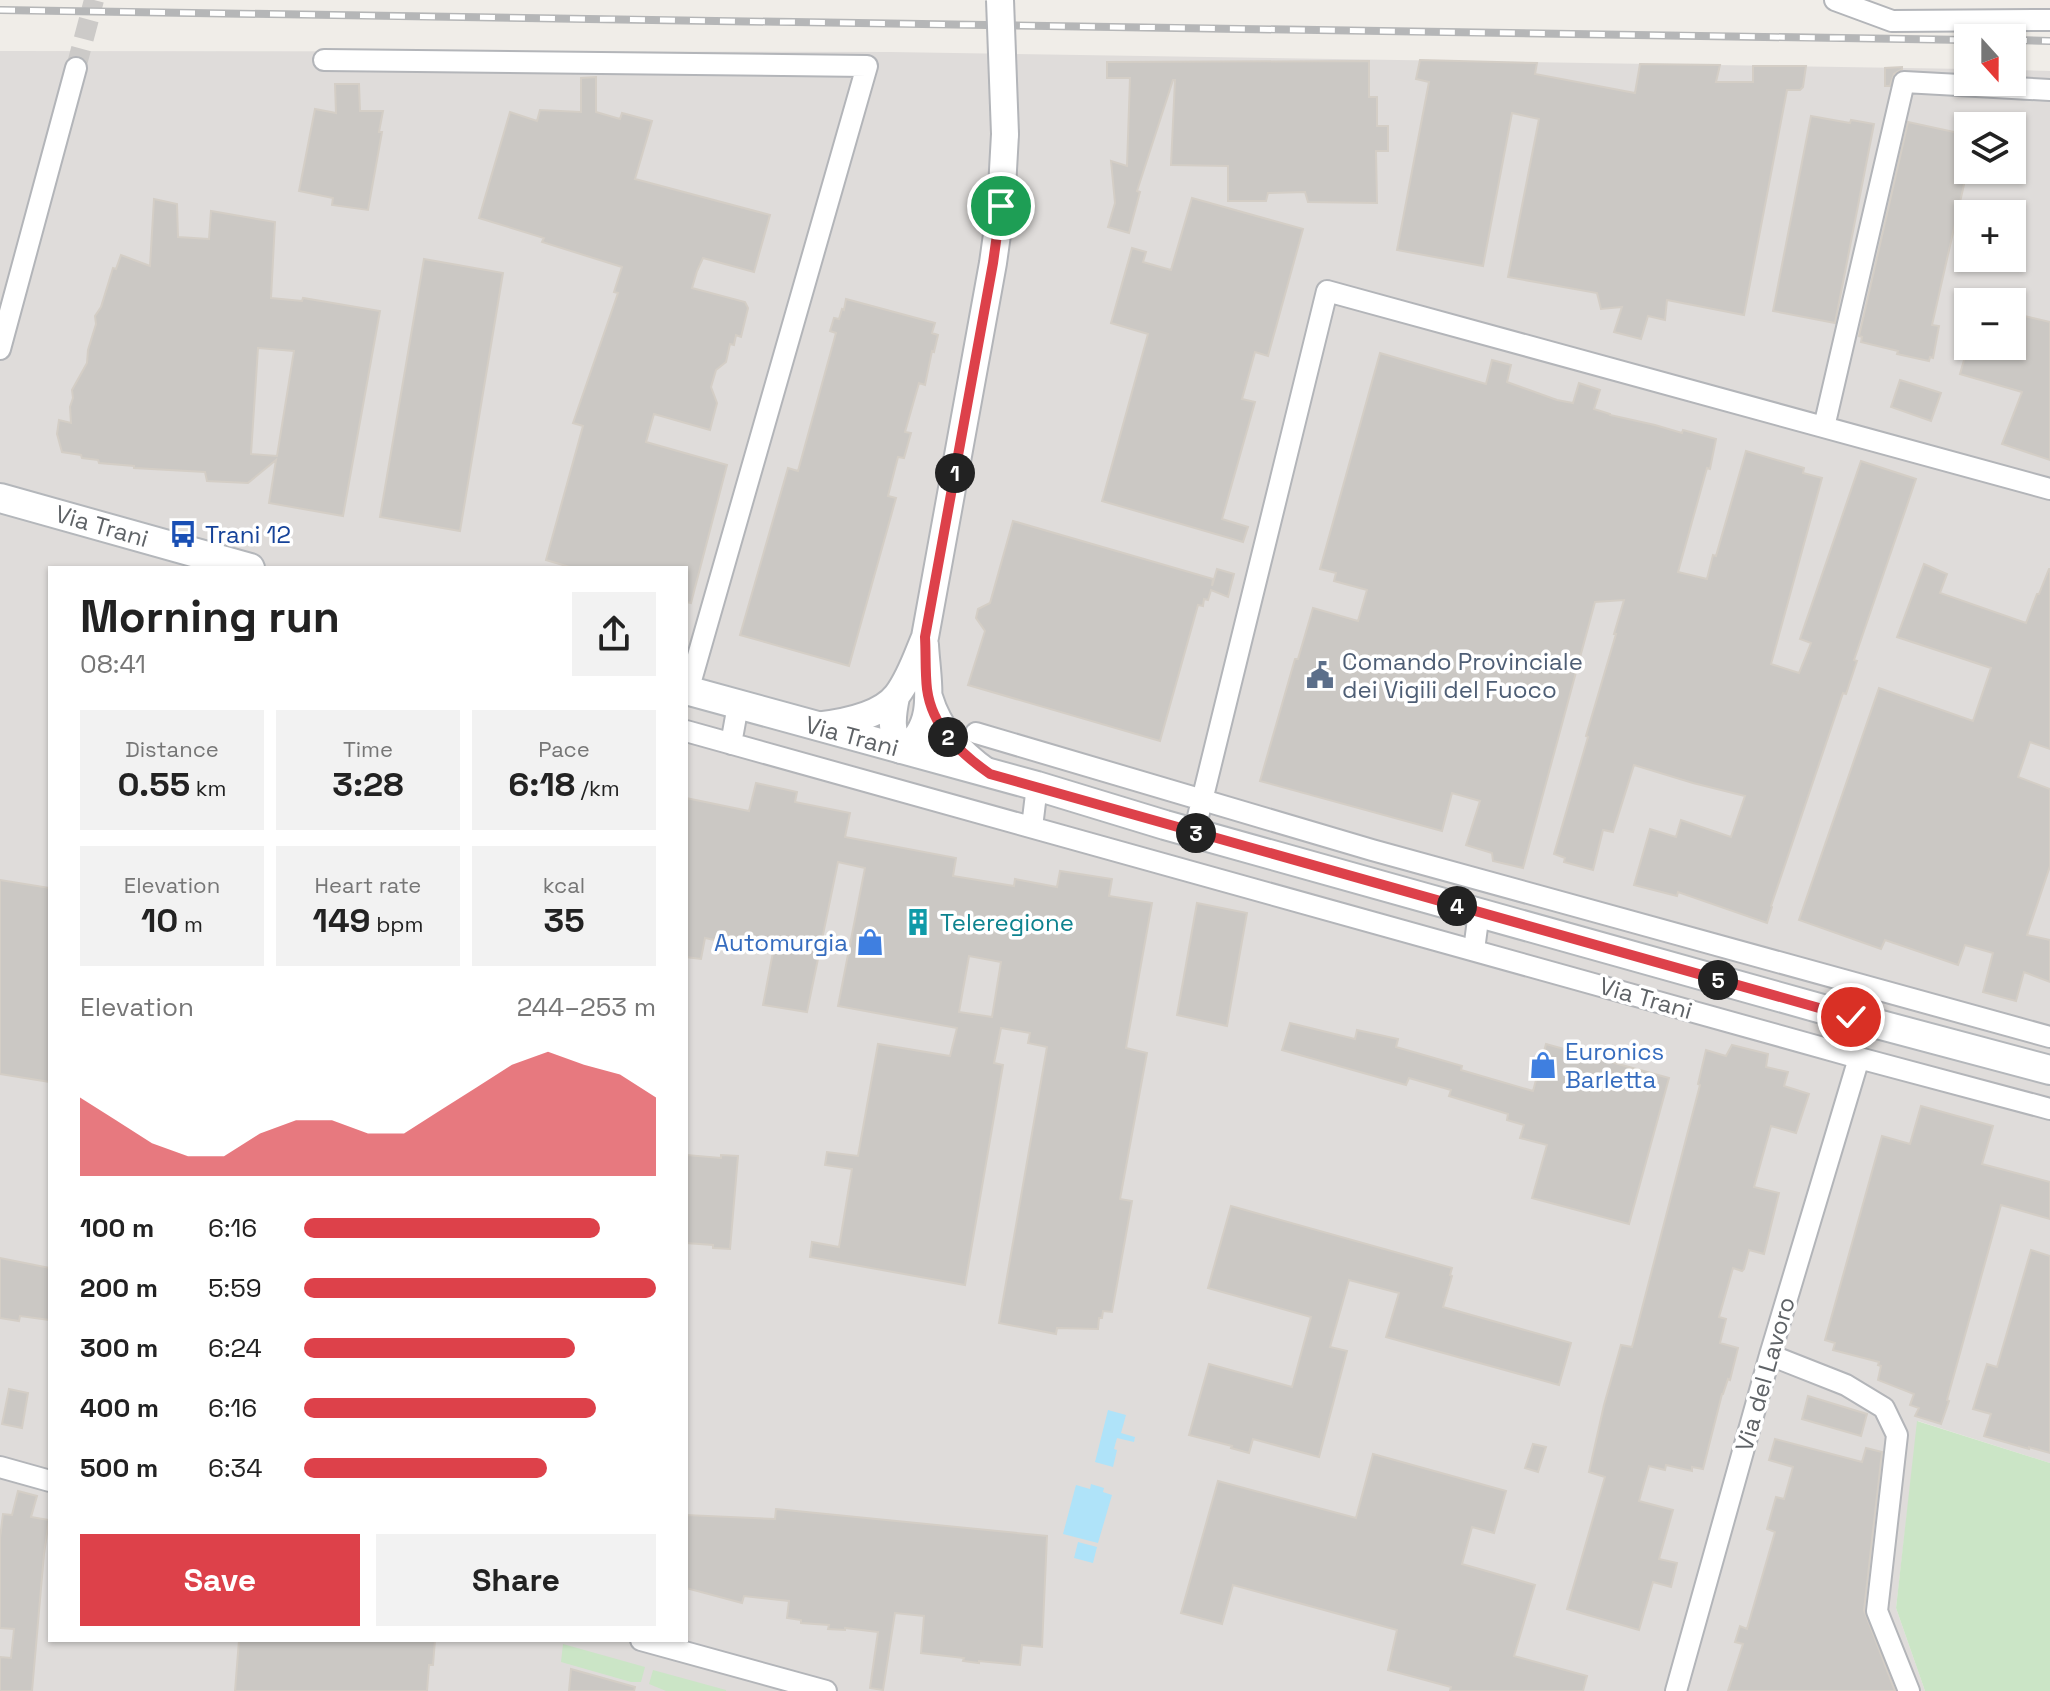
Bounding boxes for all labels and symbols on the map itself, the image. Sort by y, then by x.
north arrow [1954,24,2026,96]
pin [967,172,1035,240]
pin: 1 [935,453,975,493]
street label: Via Trani [52,498,152,554]
bus stop icon: Trani 12 [168,519,198,549]
place label: Trani 12 [205,519,291,550]
place label: Comando Provinciale dei Vigili del Fuoco [1342,646,1583,705]
public building icon: Comando Provinciale dei Vigili del Fuoco [1305,660,1335,690]
street label: Via Trani [802,709,902,763]
pin: 2 [928,717,968,757]
pin: 3 [1176,813,1216,853]
pin: 4 [1437,886,1477,926]
building icon: Teleregione [903,907,933,937]
place label: Teleregione [940,907,1074,938]
place label: Automurgia [714,927,848,958]
shop icon: Automurgia [855,927,885,957]
pin: 5 [1698,960,1738,1000]
street label: Via Trani [1596,970,1696,1026]
pin [1817,983,1885,1051]
place label: Euronics Barletta [1565,1036,1664,1095]
shop icon: Euronics Barletta [1528,1050,1558,1080]
street label: Via del Lavoro [1728,1293,1802,1455]

